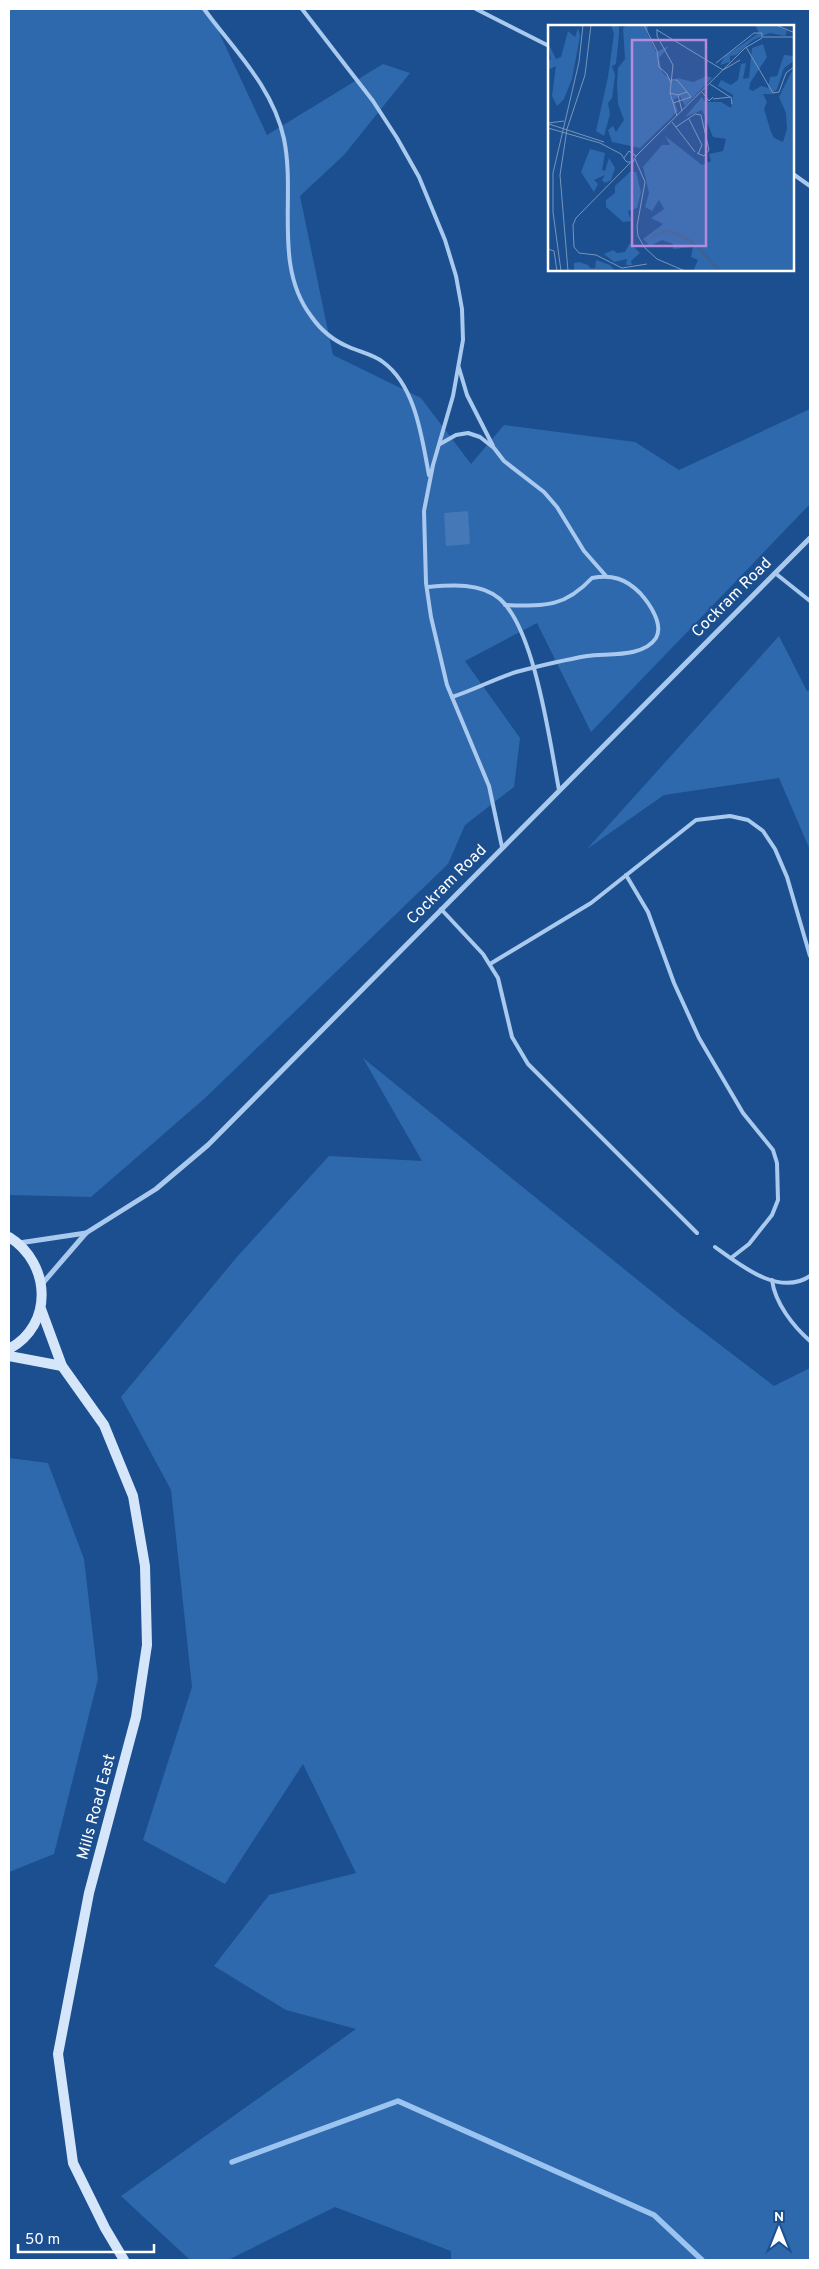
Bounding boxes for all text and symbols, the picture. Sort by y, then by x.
inset map [548,25,794,271]
street label: Cockram Road [688,554,776,642]
street label: Cockram Road [403,841,491,929]
street label: Mills Road East [73,1752,121,1862]
north arrow [754,2204,804,2254]
text: N [774,2209,784,2226]
scale bar [18,2222,154,2254]
text: 50 m [25,2231,60,2250]

